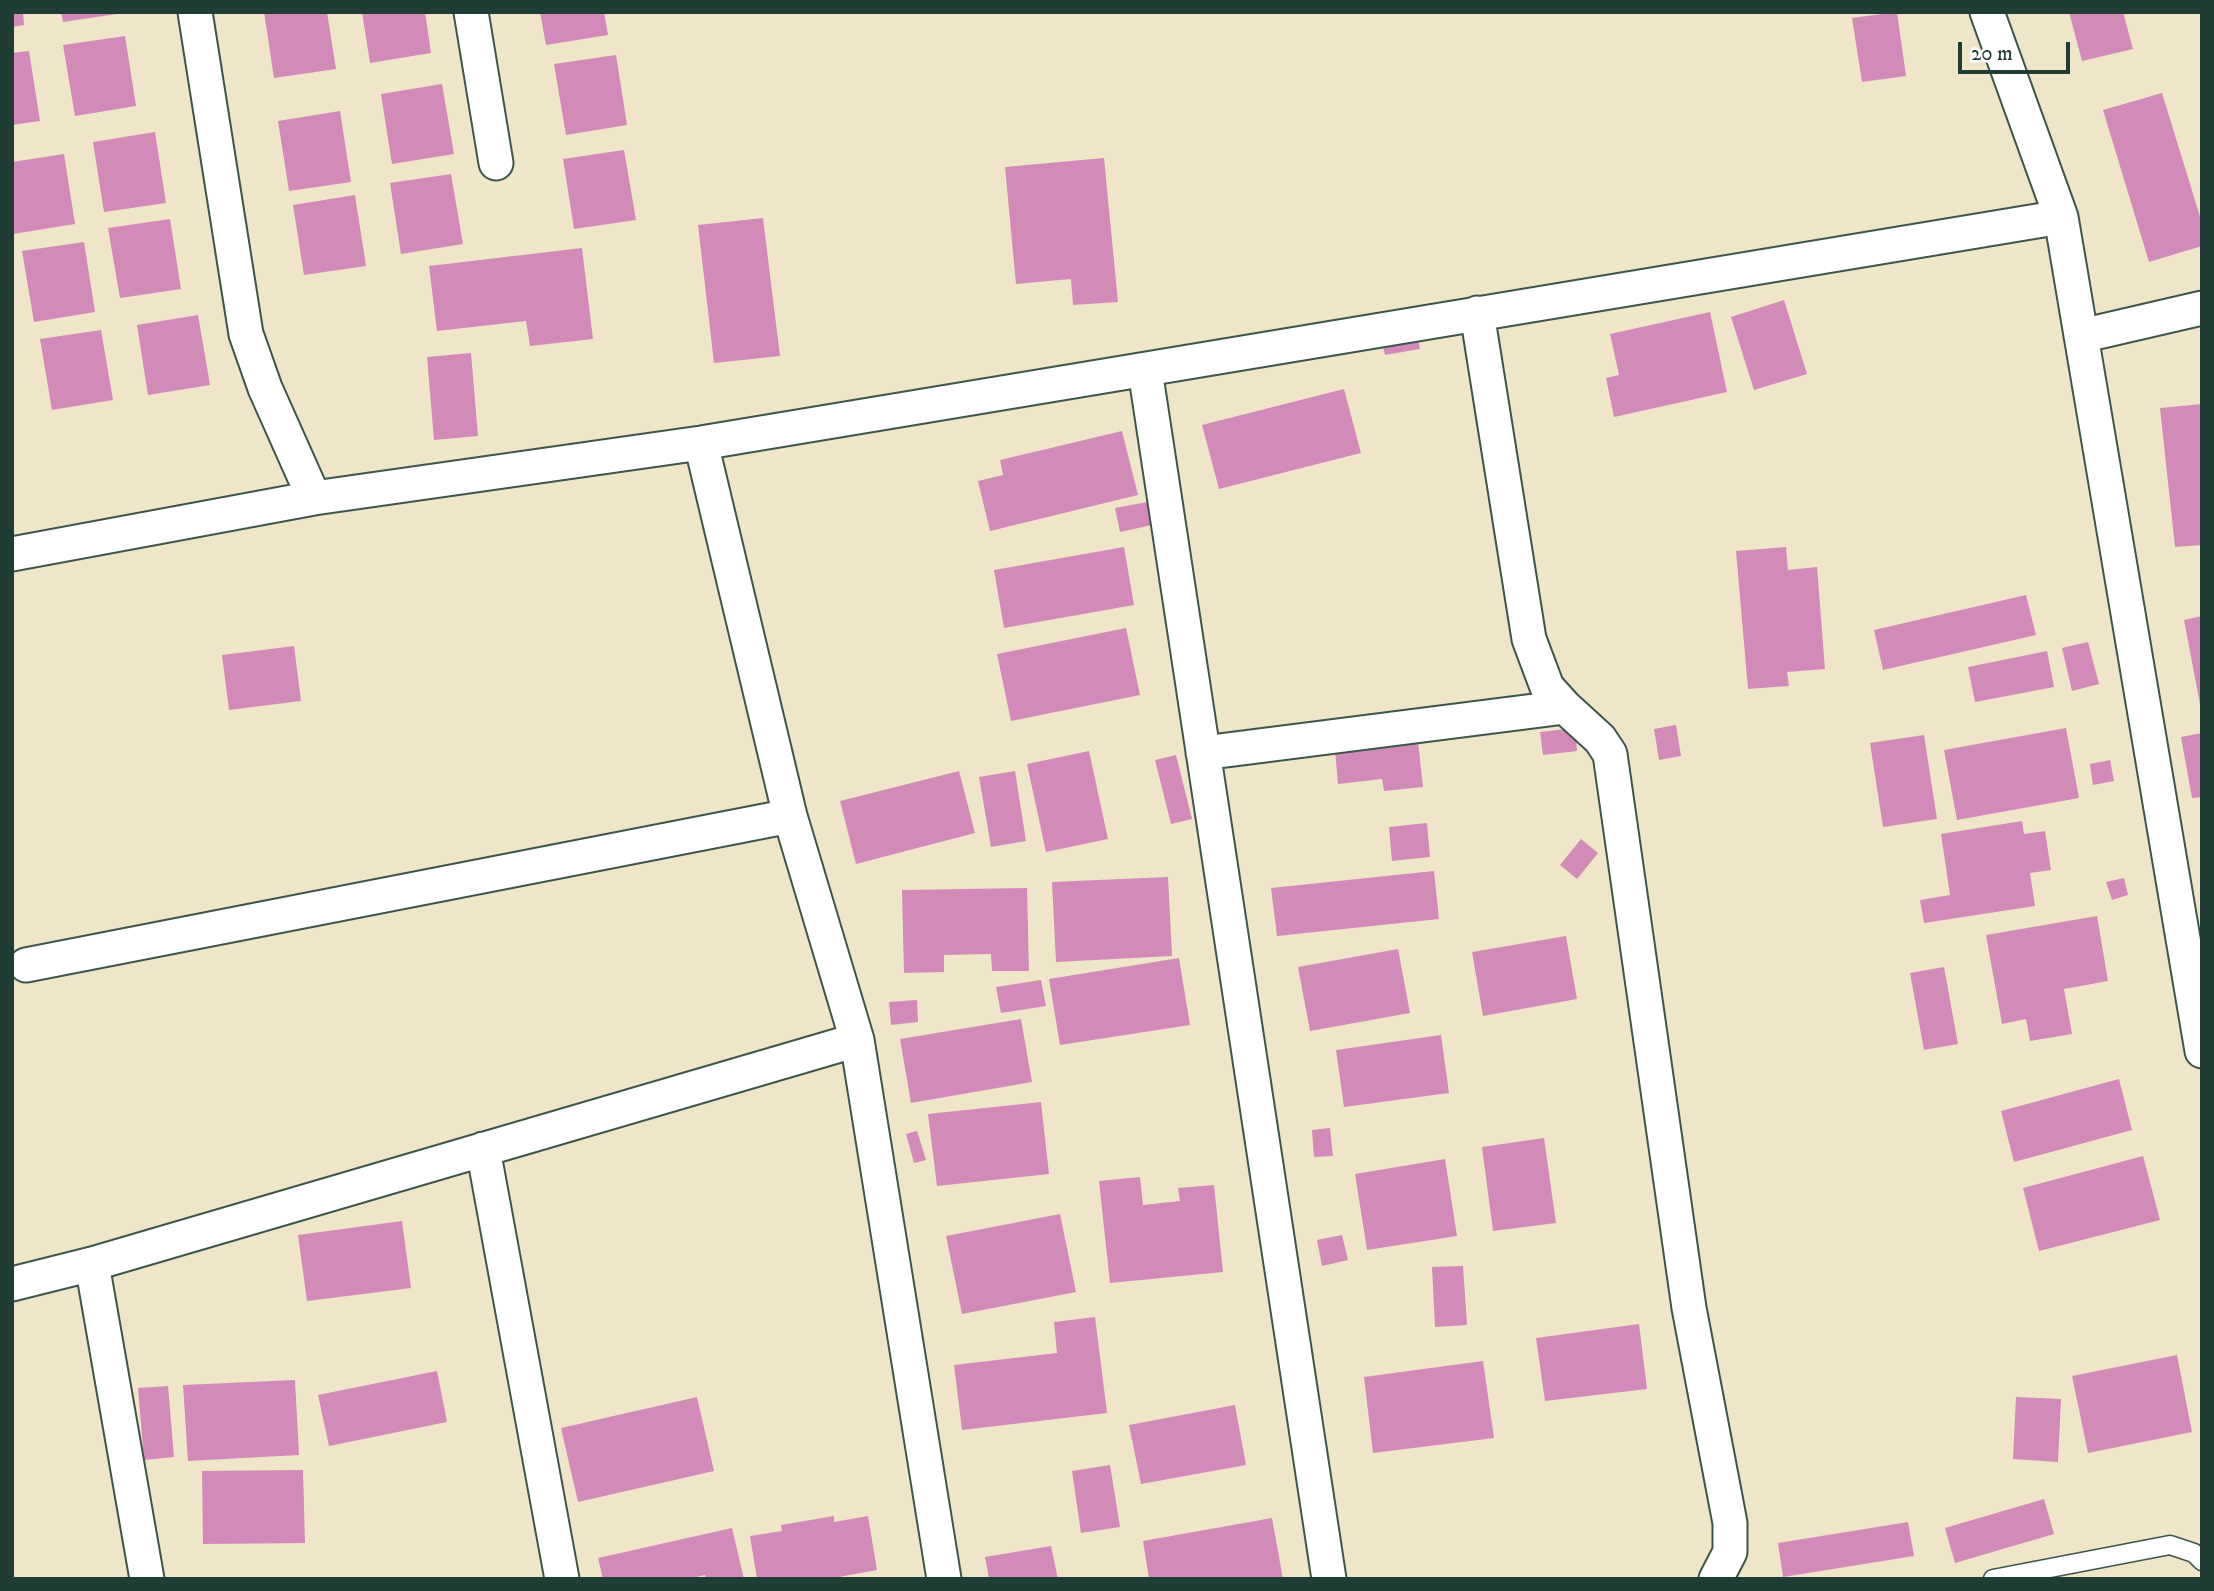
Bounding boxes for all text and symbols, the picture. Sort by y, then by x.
scale bar [1962,28,2074,72]
text: 20 m [1971,41,2013,67]

